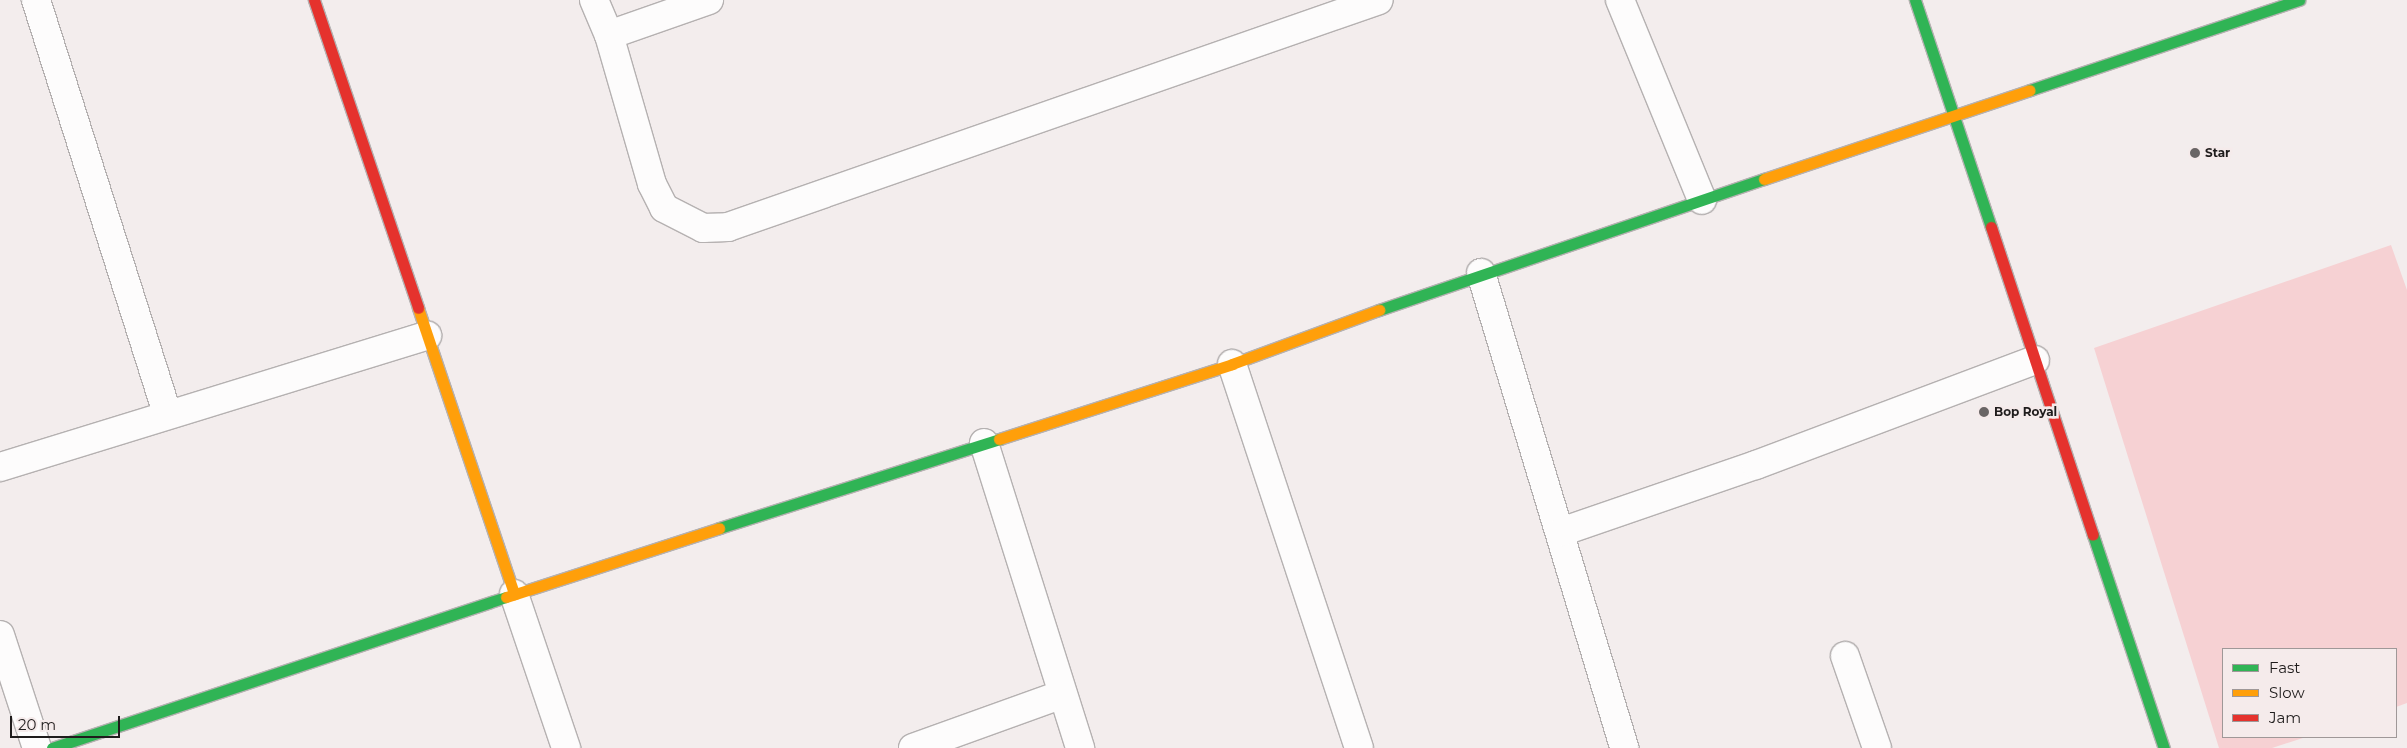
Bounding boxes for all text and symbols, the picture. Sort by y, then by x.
place label: Star [2205,146,2230,160]
marker: Star [2189,147,2201,159]
place label: Bop Royal [1994,405,2057,419]
marker: Bop Royal [1978,406,1990,418]
legend [2222,648,2397,738]
text: Fast [2269,658,2300,677]
text: Slow [2269,683,2305,702]
scale bar [12,706,122,738]
text: Jam [2269,708,2301,727]
text: 20 m [18,715,56,734]

